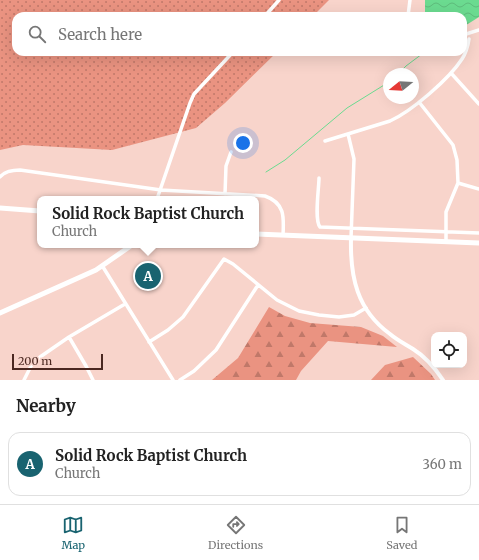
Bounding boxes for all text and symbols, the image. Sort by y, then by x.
search box [12,12,467,56]
icon: search [26,23,48,45]
text: Search here [58,25,142,44]
north arrow [383,68,419,104]
your location [233,133,253,153]
popup [37,196,259,248]
text: Solid Rock Baptist Church [52,204,244,223]
text: Church [52,223,97,240]
pin: A [135,261,161,291]
map controls [431,332,467,368]
button: locate [431,332,467,368]
scale bar [12,352,103,371]
text: 200 m [18,354,52,368]
text: Nearby [16,395,76,417]
text: Solid Rock Baptist Church [55,446,247,465]
text: A [25,456,35,473]
text: 360 m [423,456,462,473]
text: Church [55,465,100,482]
tab: Map [62,514,85,552]
tab: Directions [208,514,263,552]
tab: Saved [386,514,417,552]

